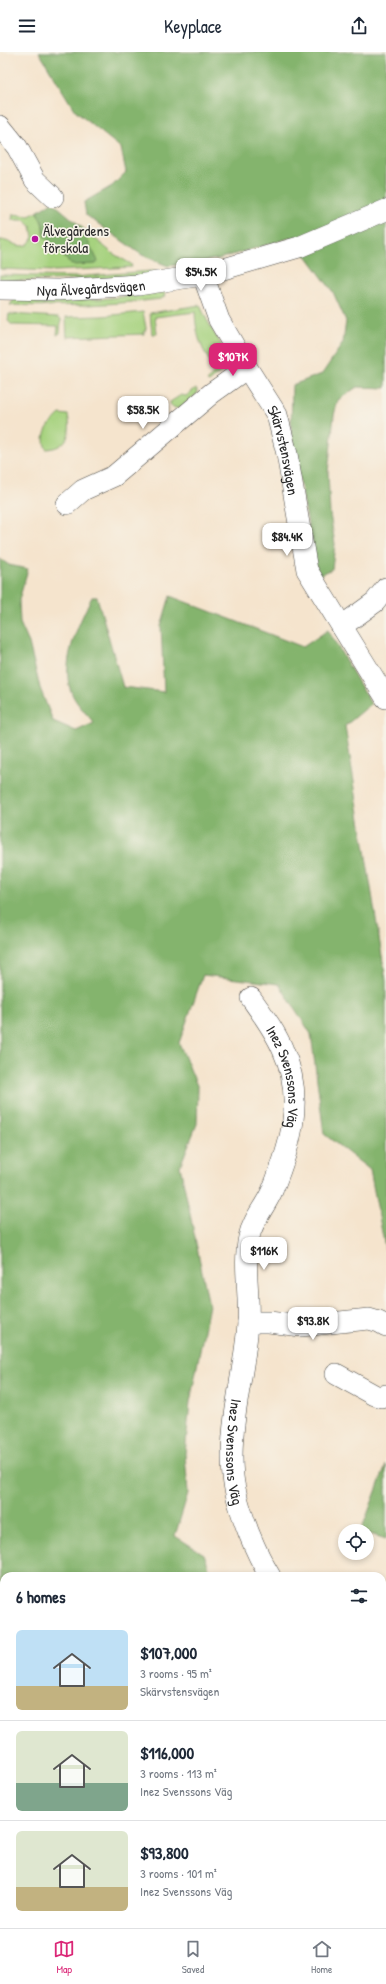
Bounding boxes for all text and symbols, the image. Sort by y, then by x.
text: Keyplace [164,14,222,39]
icon: menu [16,15,38,37]
icon: share [348,15,370,37]
place label: Älvegårdens förskola [43,220,109,258]
marker: Älvegårdens förskola [30,234,40,244]
pin: $54.5K [168,258,234,292]
text: $54.5K [185,262,217,280]
street label: Nya Älvegårdsvägen [37,274,147,301]
pin: $107K [205,343,261,377]
text: $107K [218,347,248,365]
pin: $58.5K [110,396,176,430]
text: $58.5K [127,400,159,418]
street label: Skärvstensvägen [263,401,304,497]
pin: $84.4K [254,523,320,557]
text: $84.4K [271,527,303,545]
street label: Inez Svenssons Väg [262,1021,305,1130]
pin: $116K [236,1237,292,1271]
text: $116K [250,1241,278,1259]
pin: $93.8K [280,1307,346,1341]
text: $93.8K [297,1311,329,1329]
street label: Inez Svenssons Väg [221,1398,249,1507]
map controls [338,1524,374,1560]
button: locate [338,1524,374,1560]
text: 6 homes [16,1585,66,1608]
icon: filters [348,1585,370,1607]
text: $107,000 [140,1641,197,1664]
icon: home [48,1646,96,1694]
text: 3 rooms · 95 m² [140,1664,212,1682]
text: Skärvstensvägen [140,1682,219,1700]
text: $116,000 [140,1741,194,1764]
icon: home [48,1747,96,1795]
text: 3 rooms · 113 m² [140,1764,217,1782]
text: Inez Svenssons Väg [140,1782,232,1800]
text: $93,800 [140,1841,189,1864]
icon: home [48,1847,96,1895]
text: 3 rooms · 101 m² [140,1864,217,1882]
text: Inez Svenssons Väg [140,1882,232,1900]
tab: Map [53,1938,75,1976]
tab: Saved [182,1938,204,1976]
tab: Home [311,1938,333,1976]

